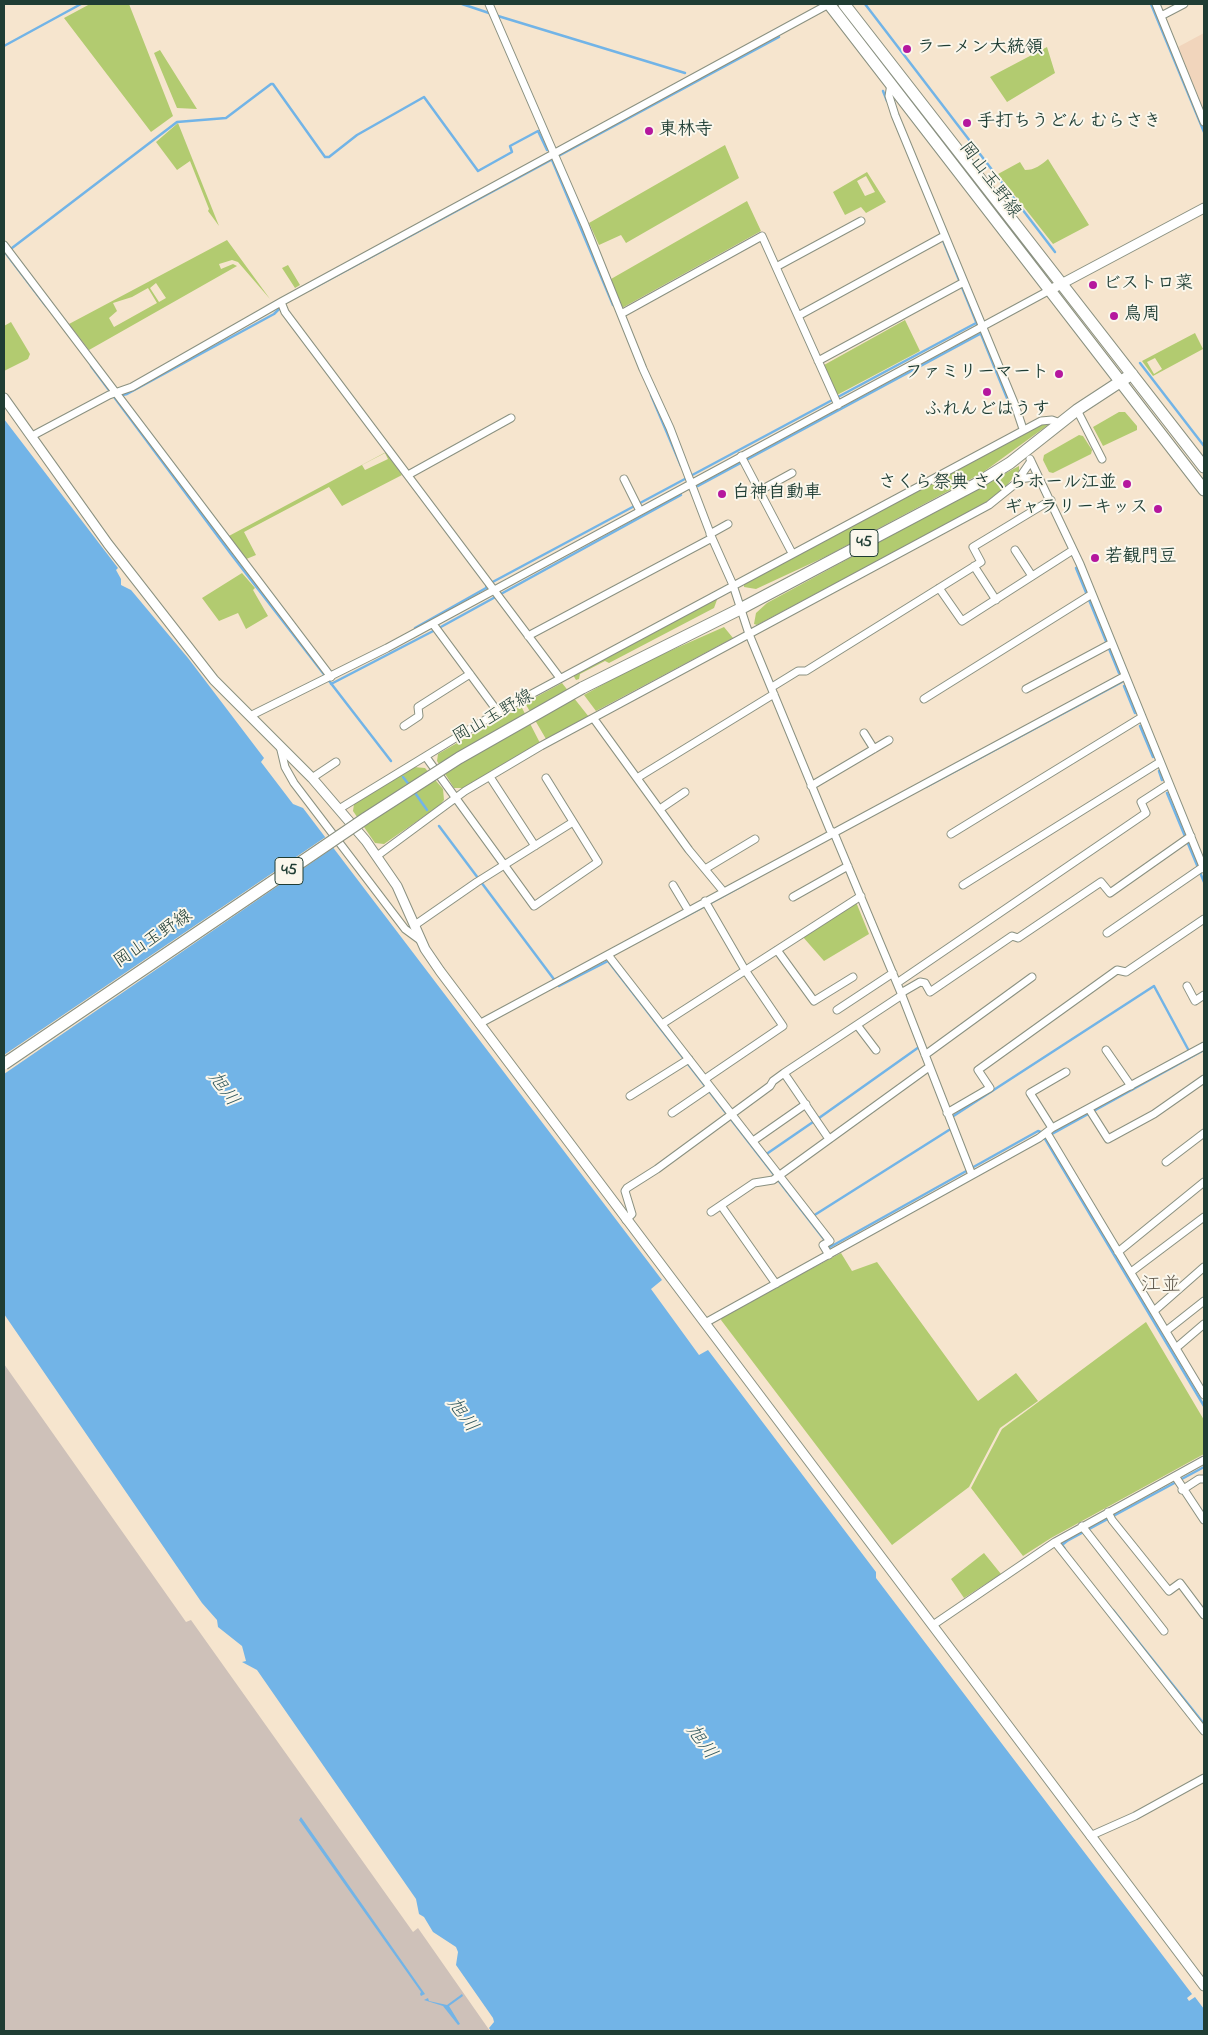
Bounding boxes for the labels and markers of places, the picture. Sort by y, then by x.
place label: ラーメン大統領 [917,38,1043,60]
marker: ラーメン大統領 [901,43,913,55]
place label: 手打ちうどん むらさき [977,112,1161,134]
marker: 手打ちうどん むらさき [961,117,973,129]
place label: 東林寺 [659,120,713,142]
marker: 東林寺 [643,125,655,137]
place label: ビストロ菜 [1103,274,1193,296]
marker: ビストロ菜 [1087,279,1099,291]
place label: 鳥周 [1124,305,1160,327]
marker: 鳥周 [1108,310,1120,322]
place label: ファミリーマート [905,363,1049,385]
marker: ファミリーマート [1053,368,1065,380]
marker: ふれんどはうす [981,386,993,398]
place label: ふれんどはうす [924,400,1050,422]
place label: さくら祭典 さくらホール江並 [879,473,1117,495]
marker: さくら祭典 さくらホール江並 [1121,478,1133,490]
place label: 白神自動車 [732,483,822,505]
marker: 白神自動車 [716,488,728,500]
place label: ギャラリーキッス [1004,498,1148,520]
marker: ギャラリーキッス [1152,503,1164,515]
place label: 若観門豆 [1105,547,1177,569]
marker: 若観門豆 [1089,552,1101,564]

